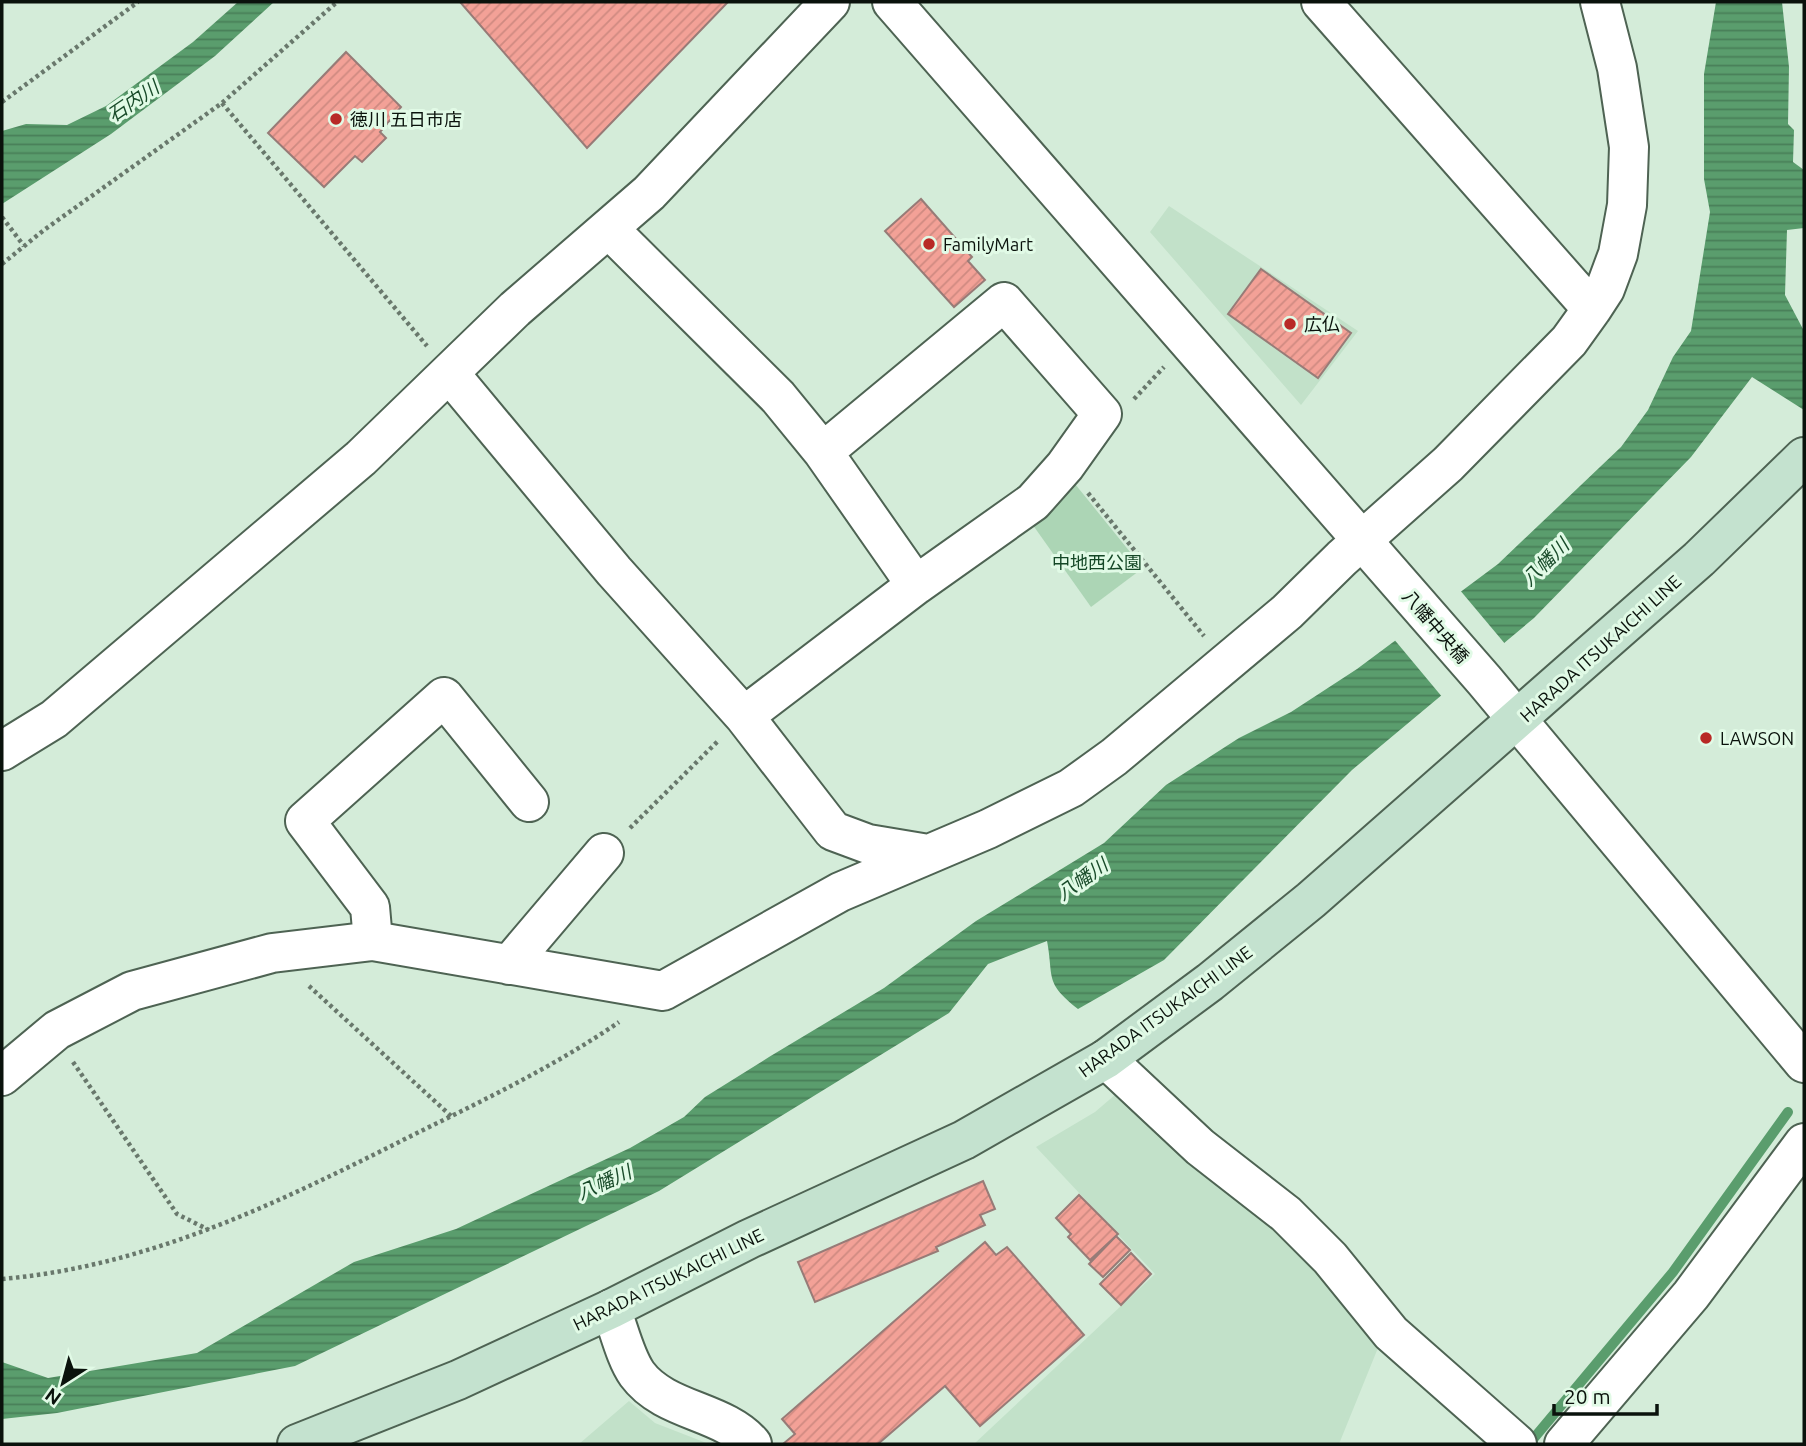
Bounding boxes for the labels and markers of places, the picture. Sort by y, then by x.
place label: 徳川 五日市店 [350,109,462,129]
marker: 徳川 五日市店 [328,111,344,127]
place label: FamilyMart [943,234,1033,254]
marker: FamilyMart [921,236,937,252]
place label: 広仏 [1304,314,1340,334]
marker: 広仏 [1282,316,1298,332]
place label: LAWSON [1720,728,1794,748]
marker: LAWSON [1698,730,1714,746]

